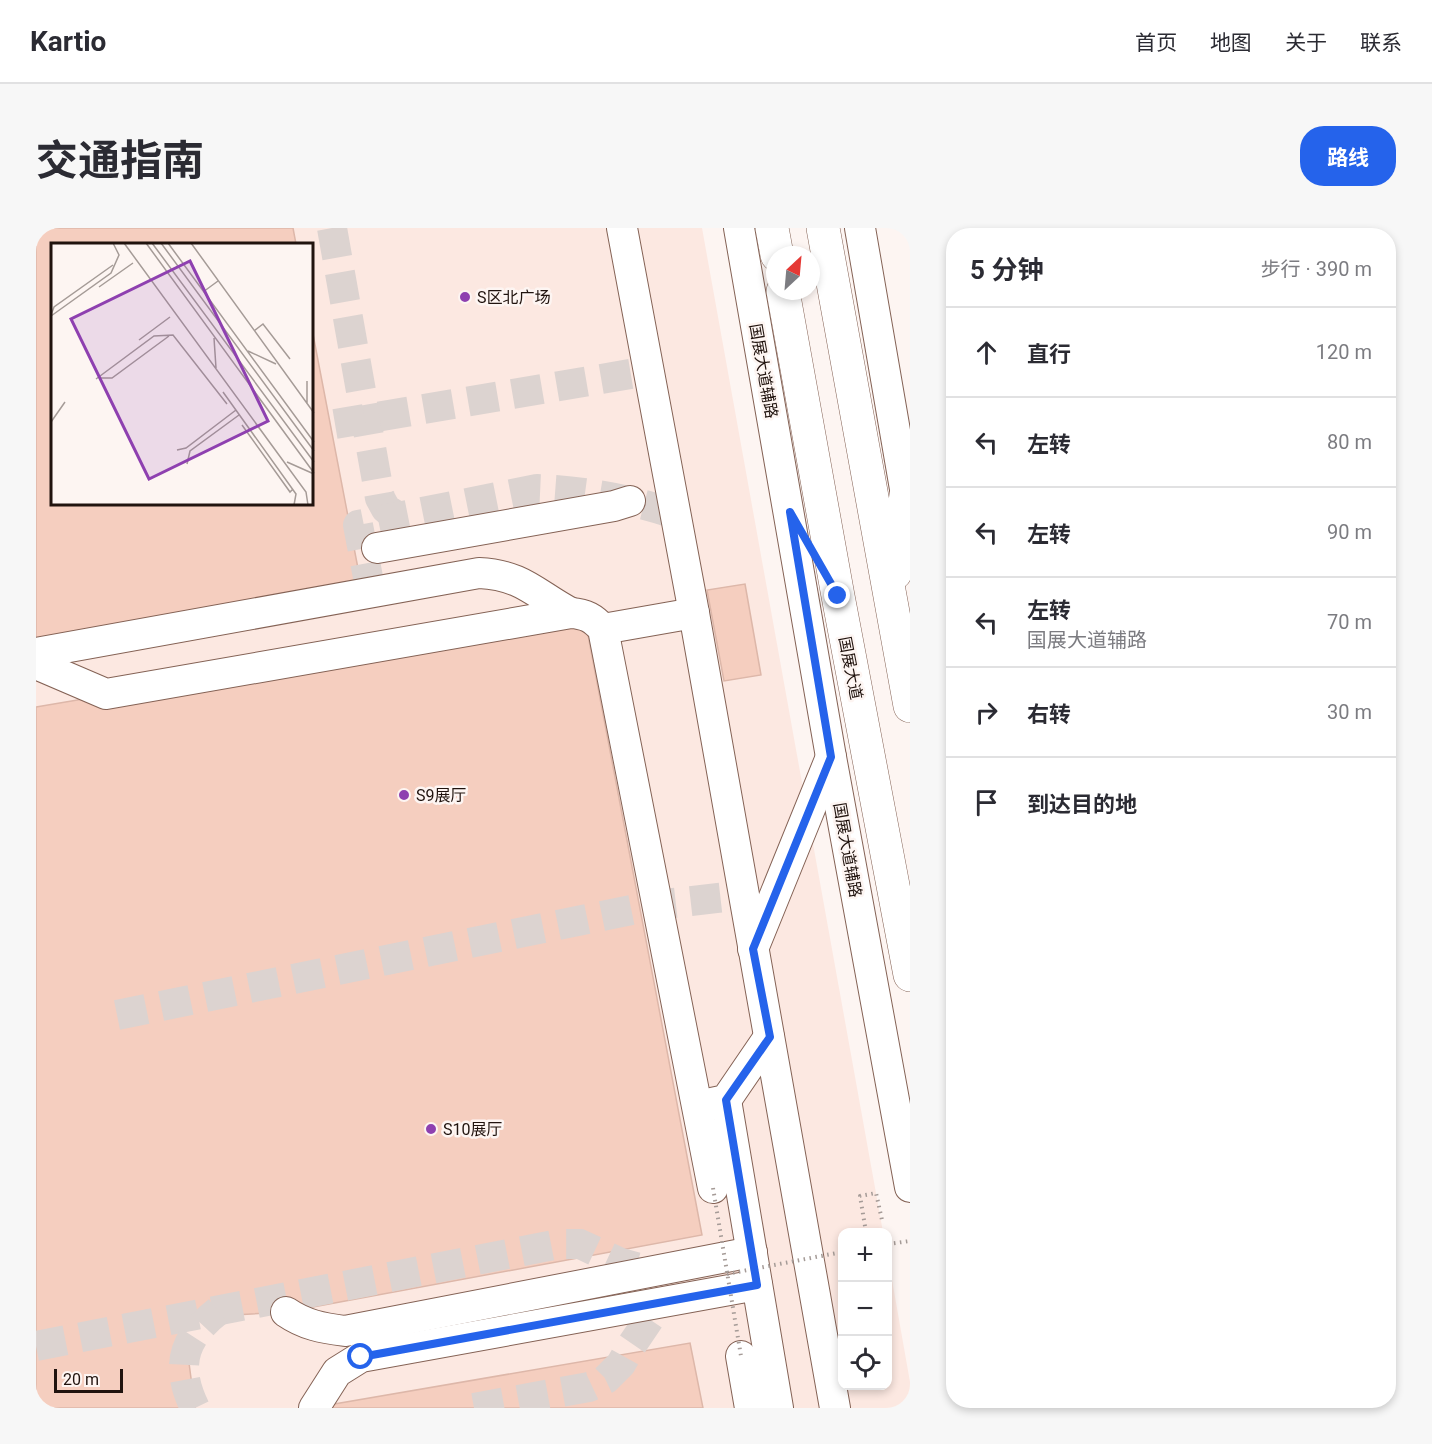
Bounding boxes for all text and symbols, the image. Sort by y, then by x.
text: Kartio [30,25,106,58]
text: 首页 [1135,31,1177,55]
text: 地图 [1210,31,1252,55]
text: 关于 [1285,31,1327,55]
text: 联系 [1360,31,1402,55]
button: 路线 [1300,126,1396,186]
text: 交通指南 [36,136,204,185]
inset map [51,243,314,506]
north arrow [766,246,820,300]
text: 5 分钟 [970,255,1043,285]
text: 步行 · 390 m [1261,257,1372,281]
place label: S区北广场 [477,288,551,307]
marker: S区北广场 [458,290,472,304]
street label: 国展大道辅路 [746,322,781,420]
icon: ahead [970,336,1003,369]
text: 120 m [1316,340,1372,364]
text: 直行 [1027,342,1071,367]
icon: left [970,426,1003,459]
text: 80 m [1327,430,1372,454]
text: 左转 [1027,432,1071,457]
icon: left [970,516,1003,549]
text: 90 m [1327,520,1372,544]
text: 左转 [1027,522,1071,547]
route end [824,582,850,608]
text: 左转 [1027,598,1071,623]
icon: left [970,606,1003,639]
text: 70 m [1327,610,1372,634]
text: 国展大道辅路 [1027,628,1147,652]
street label: 国展大道 [835,635,866,701]
icon: right [970,696,1003,729]
text: 30 m [1327,700,1372,724]
text: 右转 [1027,702,1071,727]
place label: S9展厅 [416,786,467,805]
icon: arrive [970,786,1003,819]
marker: S9展厅 [397,788,411,802]
text: 到达目的地 [1027,792,1137,817]
street label: 国展大道辅路 [830,801,865,899]
place label: S10展厅 [443,1120,503,1139]
marker: S10展厅 [424,1122,438,1136]
map controls [838,1228,892,1390]
button: + [838,1228,892,1282]
button: − [838,1282,892,1336]
button: locate [838,1336,892,1390]
route start [347,1343,373,1369]
scale bar [54,1366,123,1394]
text: 20 m [63,1370,99,1389]

